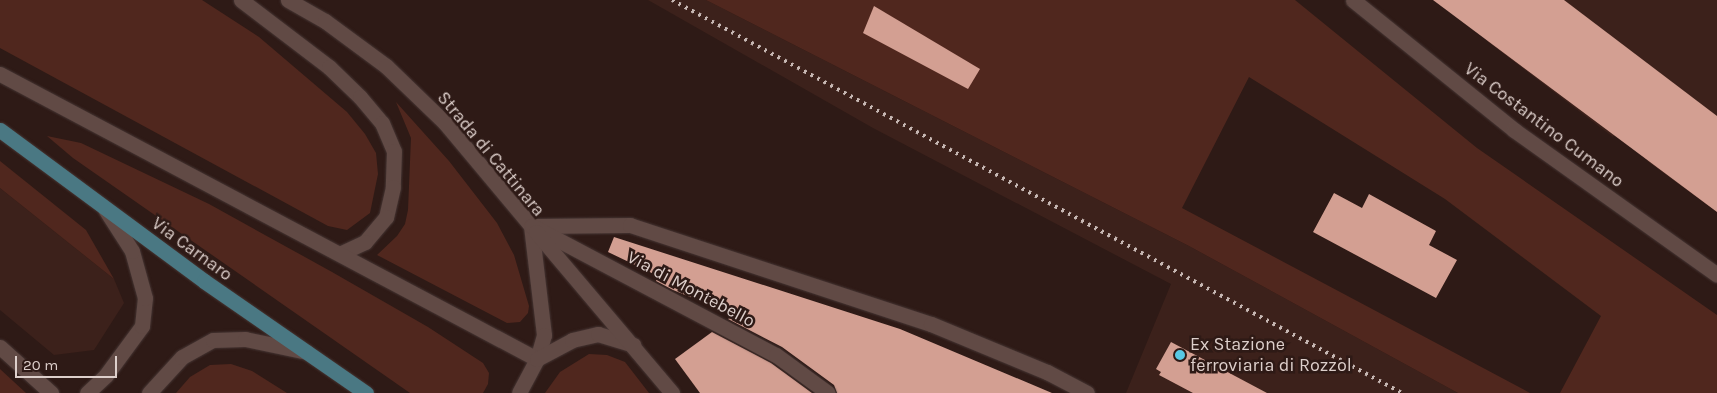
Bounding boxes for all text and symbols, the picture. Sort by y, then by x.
street label: Via Costantino Cumano [1460,58,1628,192]
street label: Strada di Cattinara [433,87,549,221]
street label: Via Carnaro [148,213,236,285]
street label: Via di Montebello [623,246,759,332]
place label: Ex Stazione ferroviaria di Rozzol [1190,334,1352,376]
scale bar [18,346,120,378]
marker: Ex Stazione ferroviaria di Rozzol [1174,349,1186,361]
text: 20 m [23,356,58,374]

